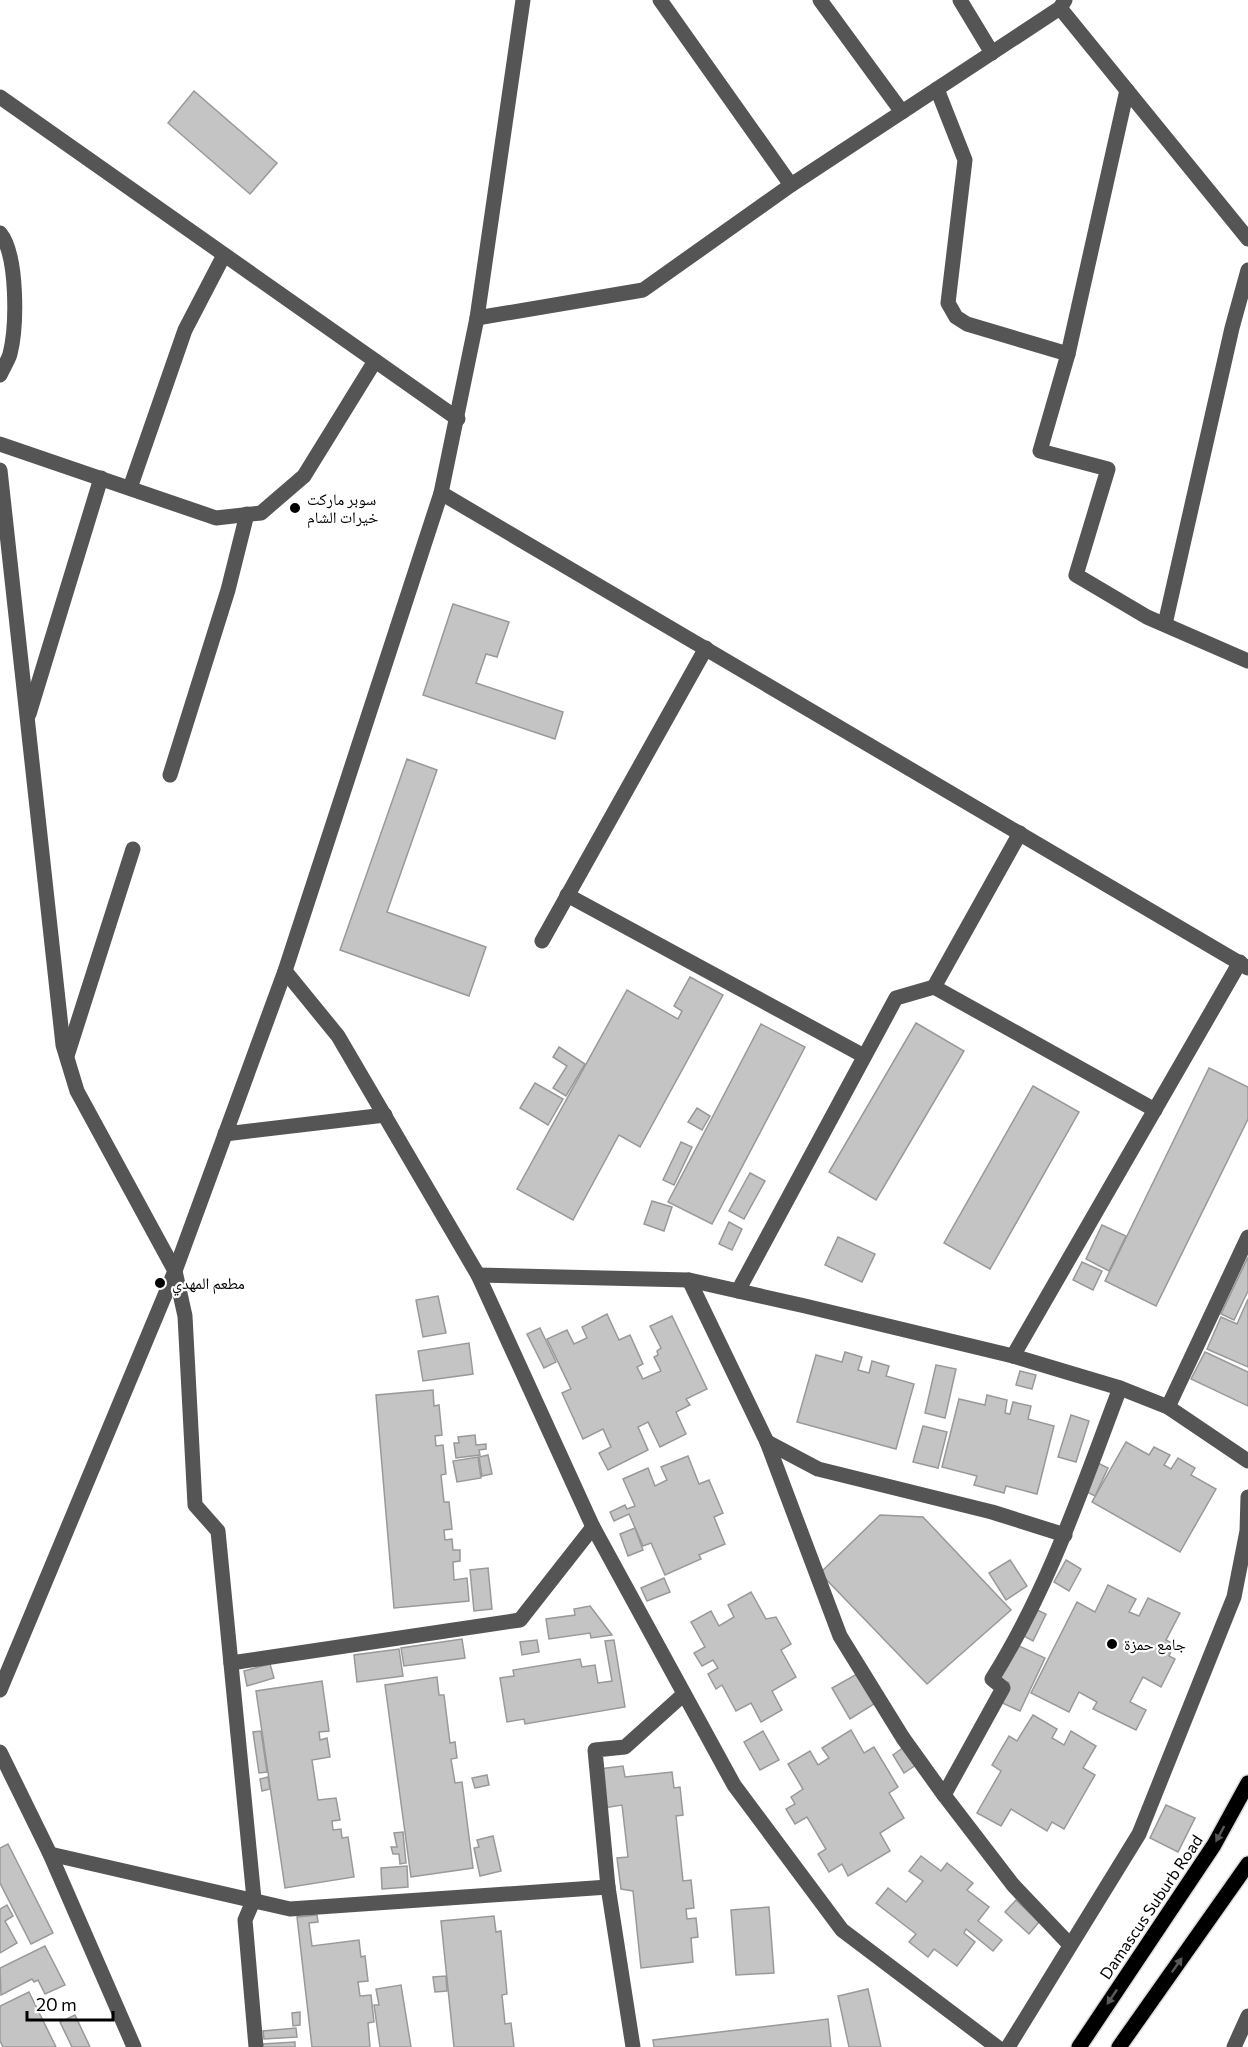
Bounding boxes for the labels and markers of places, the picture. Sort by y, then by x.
place label: سوبر ماركت خيرات الشام [307,489,378,528]
marker: سوبر ماركت خيرات الشام [288,501,302,515]
place label: مطعم المهدي [172,1273,245,1296]
marker: مطعم المهدي [153,1276,167,1290]
place label: جامع حمزة [1124,1634,1186,1655]
marker: جامع حمزة [1105,1637,1119,1651]

